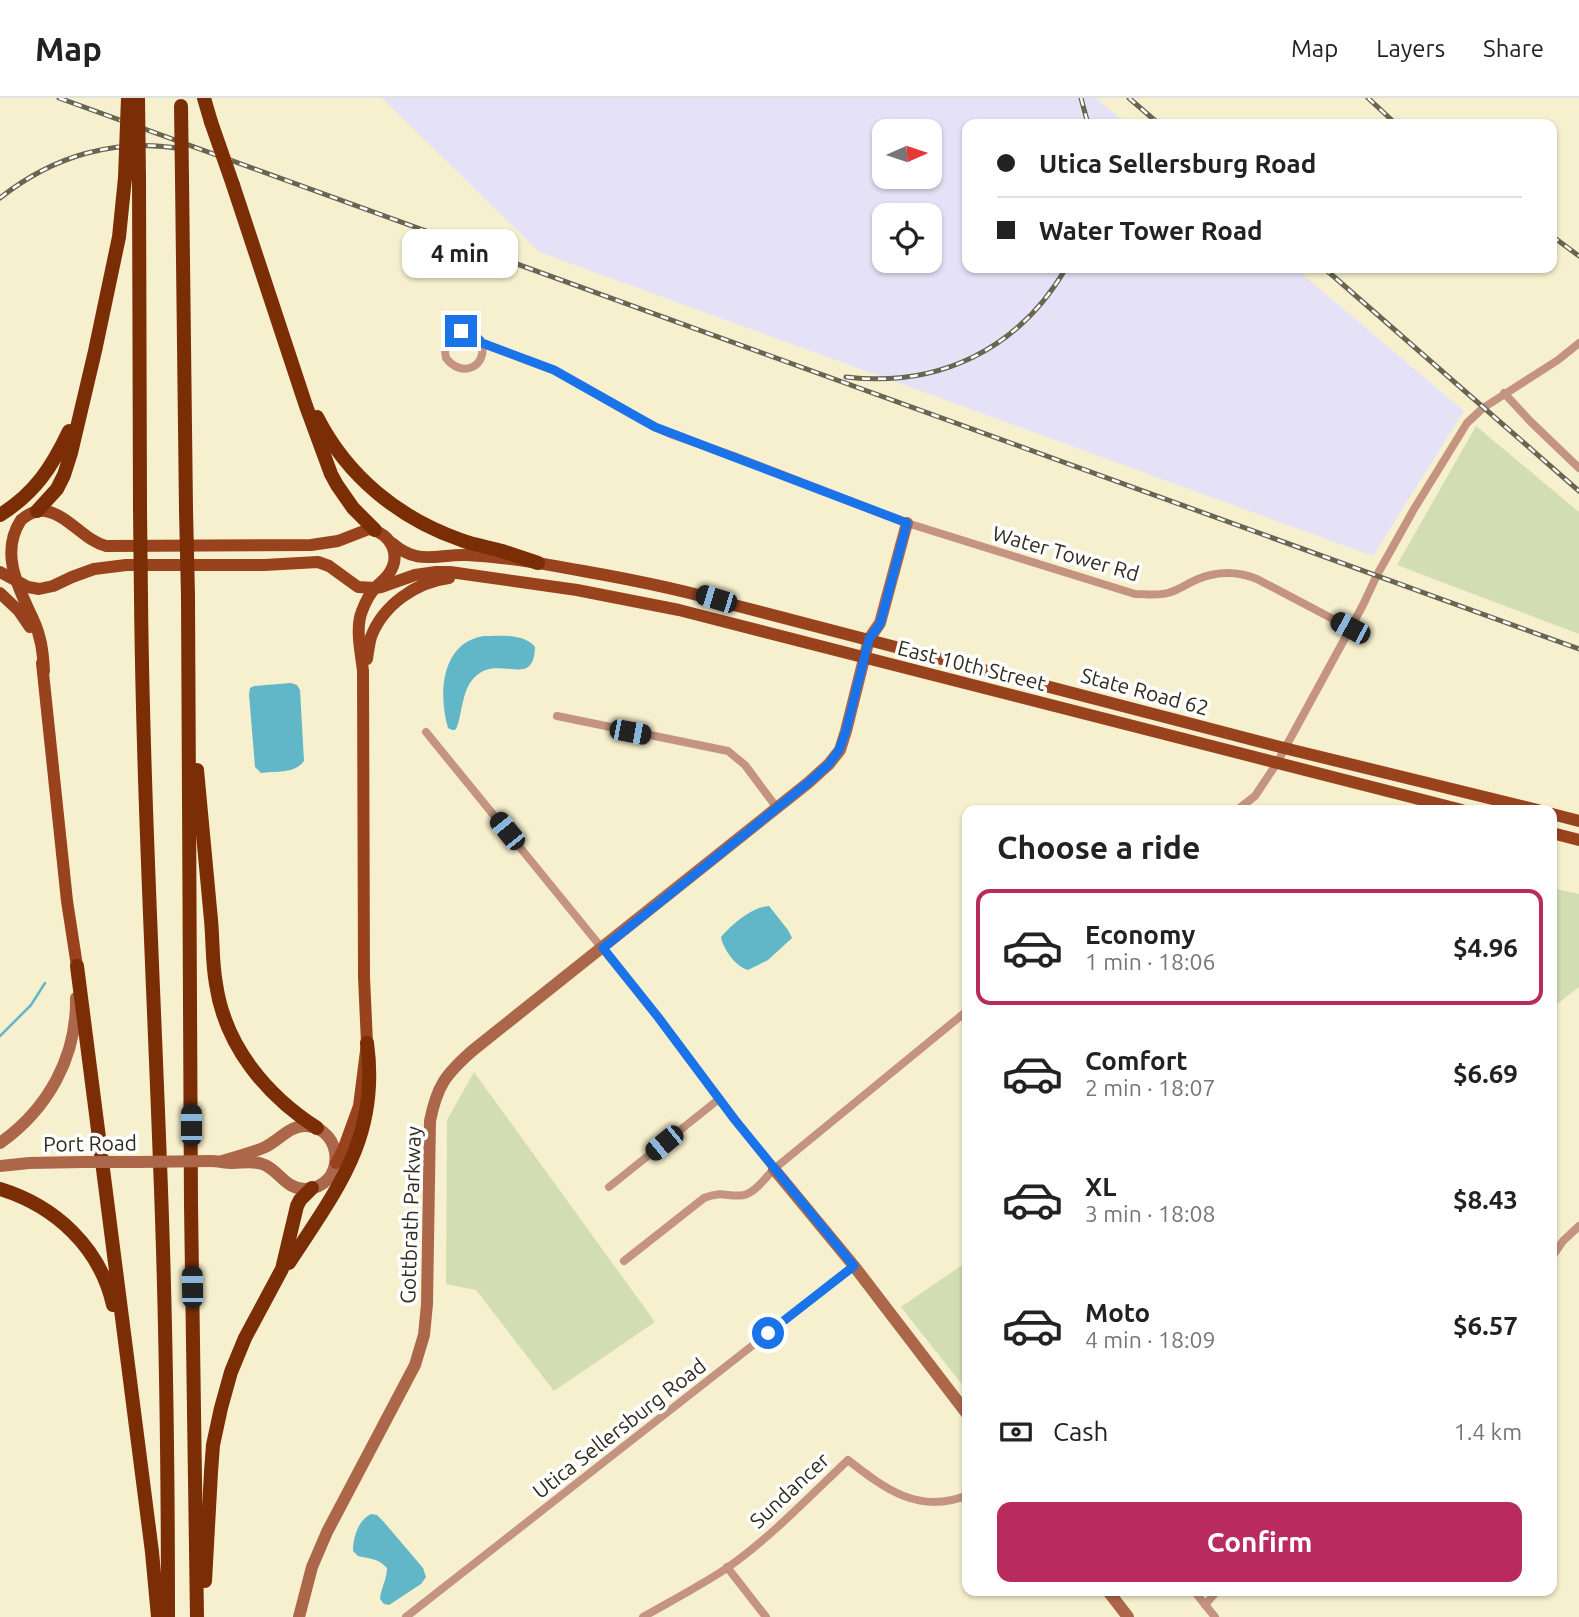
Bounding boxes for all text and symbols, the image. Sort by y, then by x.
text: Map [35,30,102,67]
text: Map [1291,35,1338,62]
text: Layers [1376,35,1445,62]
text: Share [1483,35,1544,62]
north arrow [872,119,942,189]
map controls [872,119,942,273]
text: Utica Sellersburg Road [1039,149,1316,178]
button: locate [872,203,942,273]
text: Water Tower Road [1039,216,1263,245]
callout: 4 min [403,230,519,278]
text: 4 min [431,241,489,266]
route end [445,315,477,347]
street label: Water Tower Rd [990,521,1142,585]
car [693,583,740,615]
car [1327,609,1374,647]
street label: East 10th Street [895,635,1049,695]
street label: State Road 62 [1078,662,1212,720]
car [608,718,653,746]
car [486,808,529,854]
text: Choose a ride [997,829,1200,865]
icon: car [1001,916,1064,979]
text: Economy [1085,920,1195,949]
text: $4.96 [1453,933,1518,962]
text: 1 min · 18:06 [1085,949,1216,974]
icon: car [1001,1042,1064,1105]
text: Comfort [1085,1046,1188,1075]
text: $6.69 [1453,1059,1518,1088]
text: 2 min · 18:07 [1085,1075,1216,1100]
car [181,1104,202,1146]
car [642,1122,687,1164]
street label: Gottbrath Parkway [395,1126,425,1304]
street label: Port Road [43,1130,137,1156]
icon: car [1001,1168,1064,1231]
text: XL [1085,1172,1116,1201]
text: $8.43 [1453,1185,1518,1214]
text: 3 min · 18:08 [1085,1201,1216,1226]
car [182,1266,203,1308]
icon: car [1001,1294,1064,1357]
text: Moto [1085,1298,1150,1327]
text: $6.57 [1453,1311,1518,1340]
route start [752,1317,784,1349]
text: 4 min · 18:09 [1085,1327,1216,1352]
street label: Utica Sellersburg Road [528,1353,710,1503]
icon: cash [997,1413,1035,1451]
text: Cash [1053,1417,1108,1446]
text: 1.4 km [1454,1419,1522,1444]
street label: Sundancer [744,1447,834,1533]
button: Confirm [997,1502,1522,1582]

